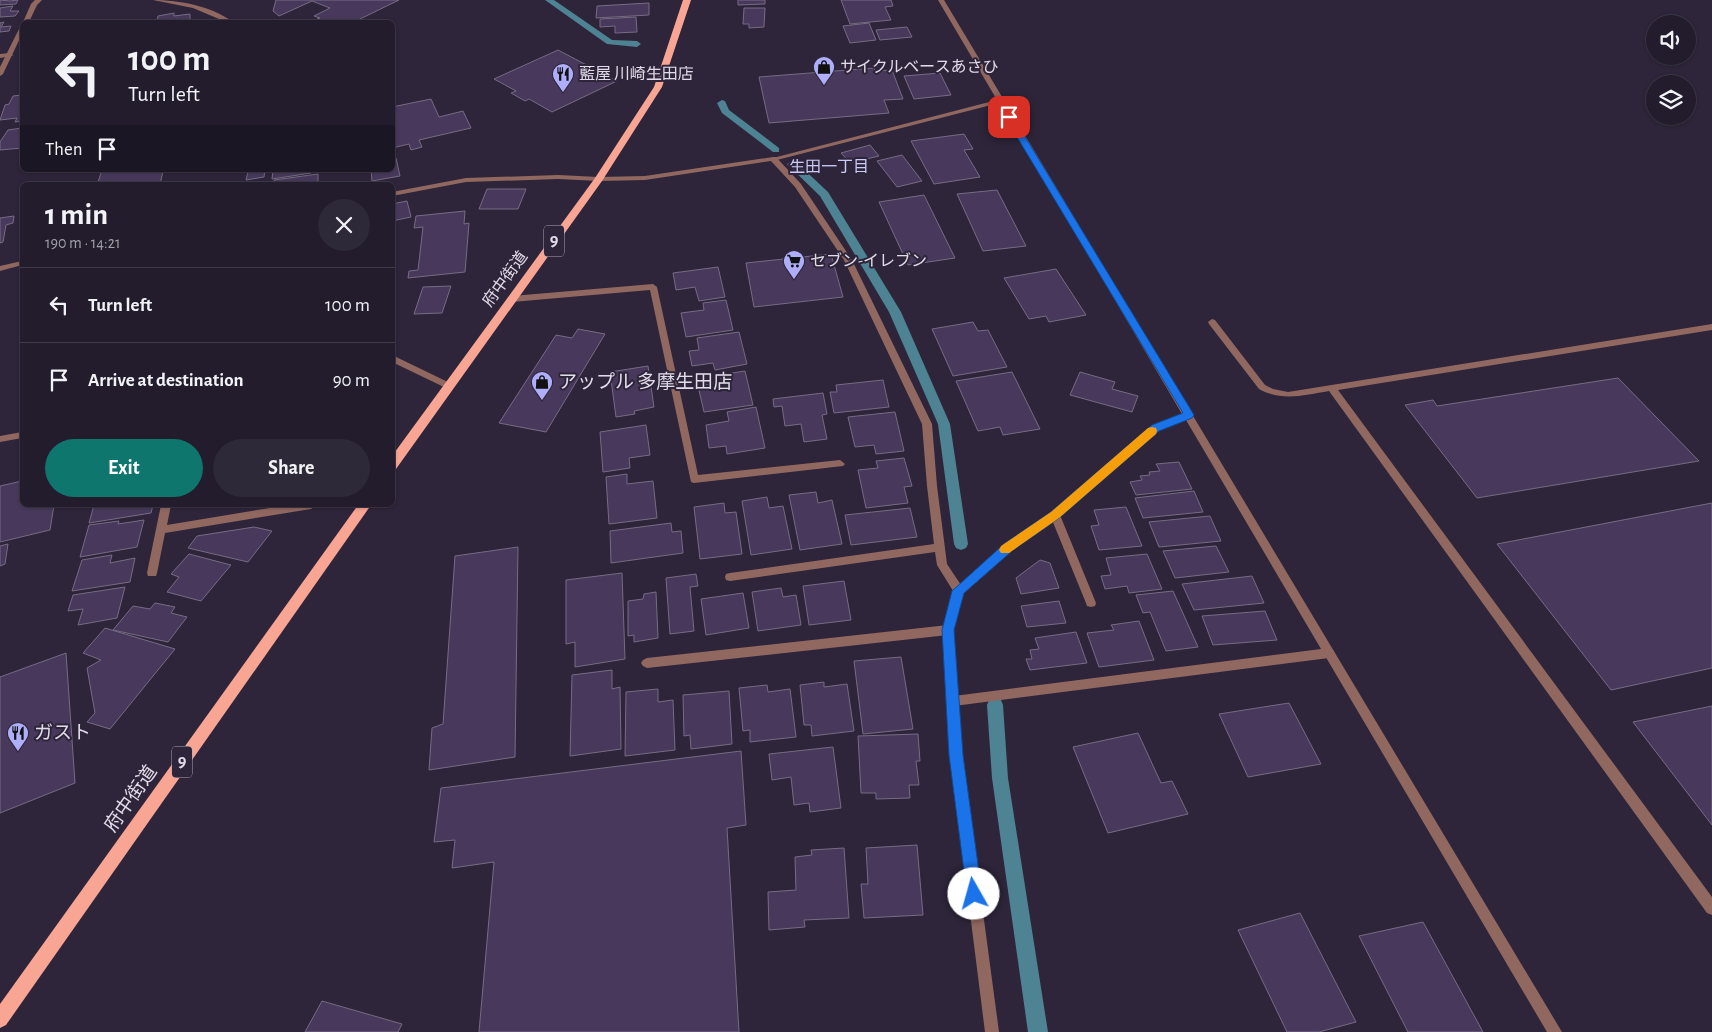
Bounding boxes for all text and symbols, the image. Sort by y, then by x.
map controls [1646,15,1696,125]
button: sound [1646,15,1696,65]
icon: left [45,40,110,105]
text: 100 m [128,42,211,77]
shop icon: サイクルベースあさひ [812,55,836,86]
place label: サイクルベースあさひ [840,58,998,75]
restaurant icon: 藍屋 川崎生田店 [551,62,575,93]
place label: 藍屋 川崎生田店 [579,65,694,82]
button: layers [1646,75,1696,125]
text: Turn left [128,83,200,105]
pin [988,96,1030,138]
icon: arrive [995,103,1023,131]
icon: arrive [93,135,121,163]
text: Then [45,140,83,159]
district label: 生田一丁目 [789,159,869,175]
button: close [318,199,370,251]
text: 1 min [45,200,108,230]
road number: 9 [544,226,564,256]
text: 190 m · 14:21 [45,235,121,251]
street label: 府中街道 [479,248,530,310]
supermarket icon: セブン-イレブン [782,249,806,280]
place label: セブン-イレブン [810,252,927,269]
icon: left [45,291,73,319]
text: Turn left [88,296,152,315]
text: 100 m [325,296,370,315]
icon: arrive [45,366,73,394]
shop icon: アップル 多摩生田店 [530,370,554,401]
text: Arrive at destination [88,371,244,390]
text: 90 m [333,371,370,390]
place label: アップル 多摩生田店 [558,371,732,392]
button: Exit [45,439,203,497]
button: Share [213,439,370,497]
restaurant icon: ガスト [6,721,30,752]
place label: ガスト [34,723,91,743]
road number: 9 [172,746,192,778]
street label: 府中街道 [101,762,161,836]
position arrow [947,867,999,919]

